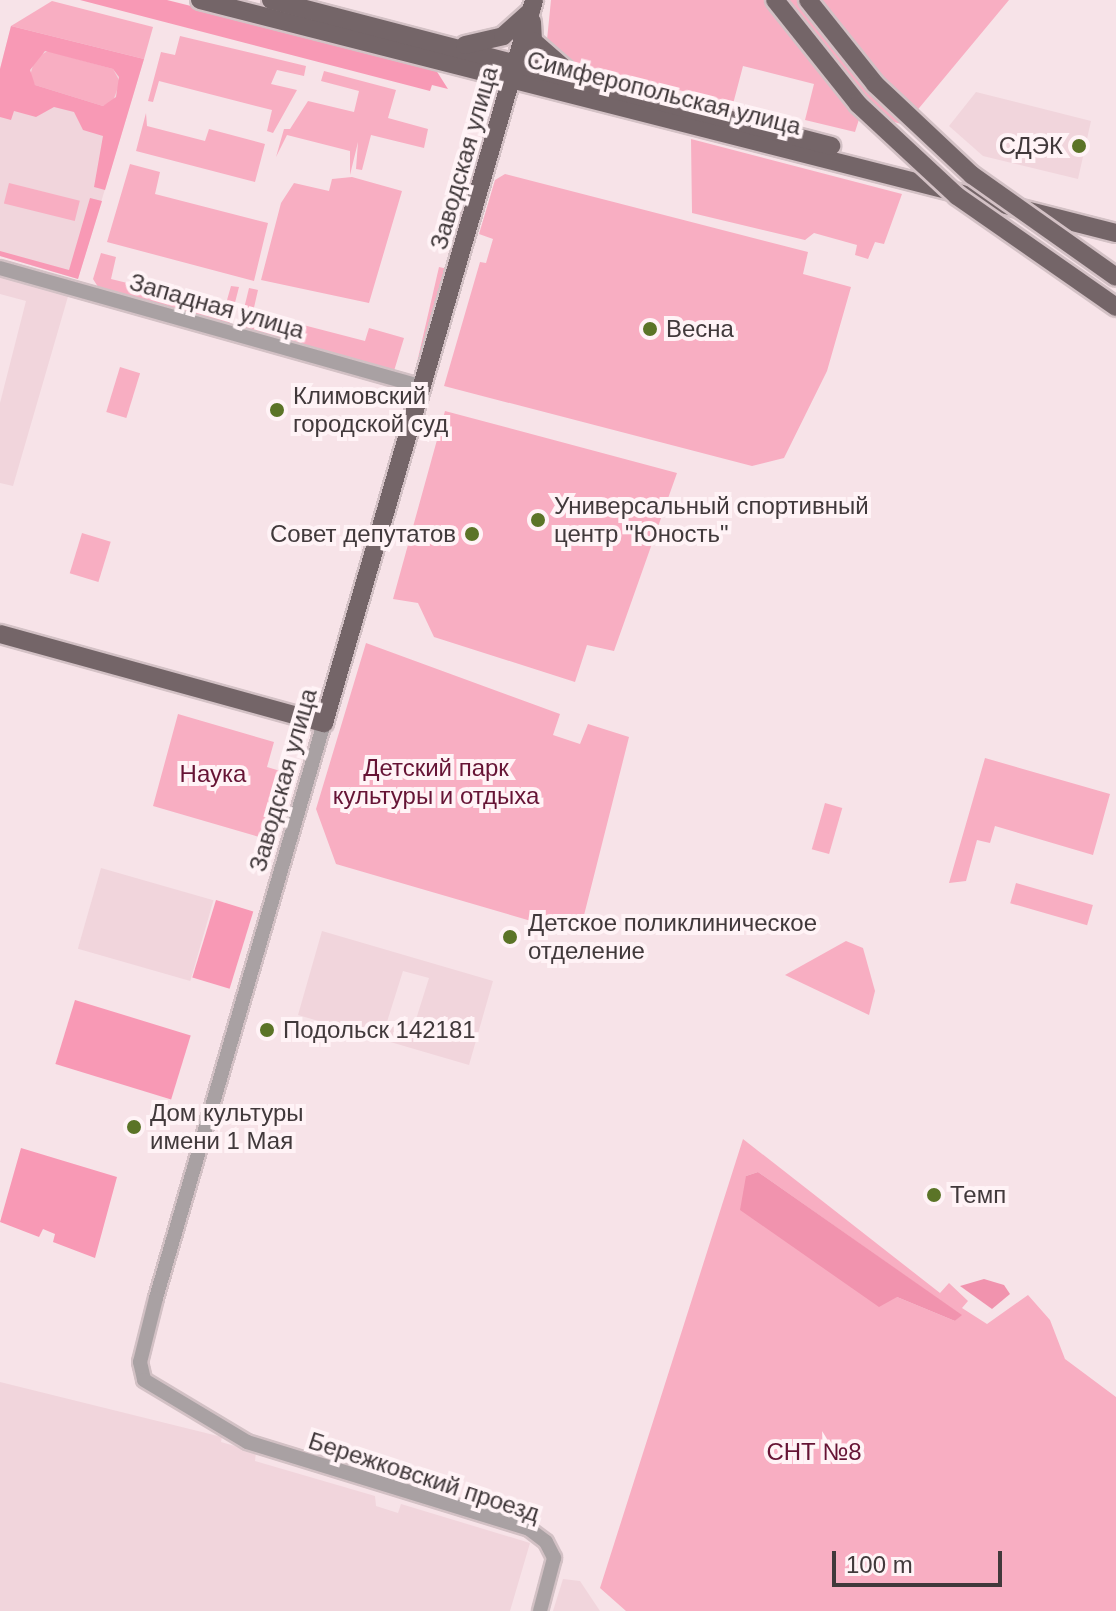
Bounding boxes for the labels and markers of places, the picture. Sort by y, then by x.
place label: СДЭК [999,132,1063,160]
marker: СДЭК [1070,137,1088,155]
place label: Весна [666,315,734,343]
marker: Весна [641,320,659,338]
place label: Климовский городской суд [293,382,448,438]
marker: Климовский городской суд [268,401,286,419]
place label: Универсальный спортивный центр "Юность" [554,492,869,548]
marker: Универсальный спортивный центр "Юность" [529,511,547,529]
place label: Совет депутатов [270,520,456,548]
marker: Совет депутатов [463,525,481,543]
place label: Детское поликлиническое отделение [528,909,817,965]
marker: Детское поликлиническое отделение [499,926,521,948]
place label: Подольск 142181 [283,1016,476,1044]
marker: Подольск 142181 [258,1021,276,1039]
place label: Дом культуры имени 1 Мая [150,1099,304,1155]
marker: Дом культуры имени 1 Мая [125,1118,143,1136]
place label: Темп [950,1181,1006,1209]
marker: Темп [925,1186,943,1204]

